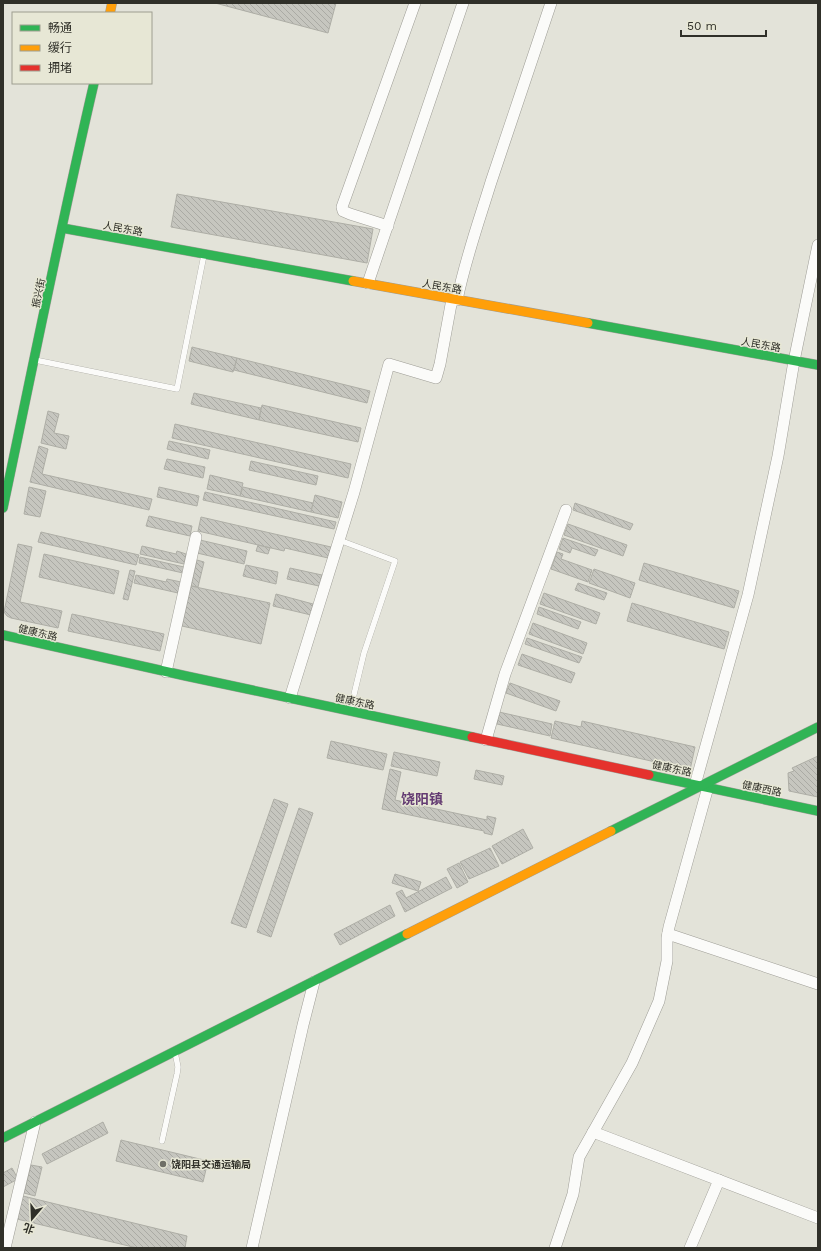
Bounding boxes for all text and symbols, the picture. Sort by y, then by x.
legend [12,12,152,84]
scale bar [681,12,766,38]
text: 50 m [687,19,717,33]
text: 畅通 [48,21,72,35]
text: 缓行 [48,41,72,55]
text: 拥堵 [48,61,72,75]
street label: 人民东路 [102,220,144,237]
street label: 振兴街 [30,277,47,309]
street label: 人民东路 [421,278,463,295]
street label: 人民东路 [740,336,782,353]
street label: 健康东路 [17,623,59,642]
street label: 健康东路 [334,692,376,711]
street label: 健康东路 [651,759,693,778]
street label: 健康西路 [741,779,783,798]
district label: 饶阳镇 [401,791,443,807]
place label: 饶阳县交通运输局 [171,1158,251,1170]
marker: 饶阳县交通运输局 [158,1159,168,1169]
north arrow [12,1199,52,1239]
text: 北 [22,1220,36,1236]

